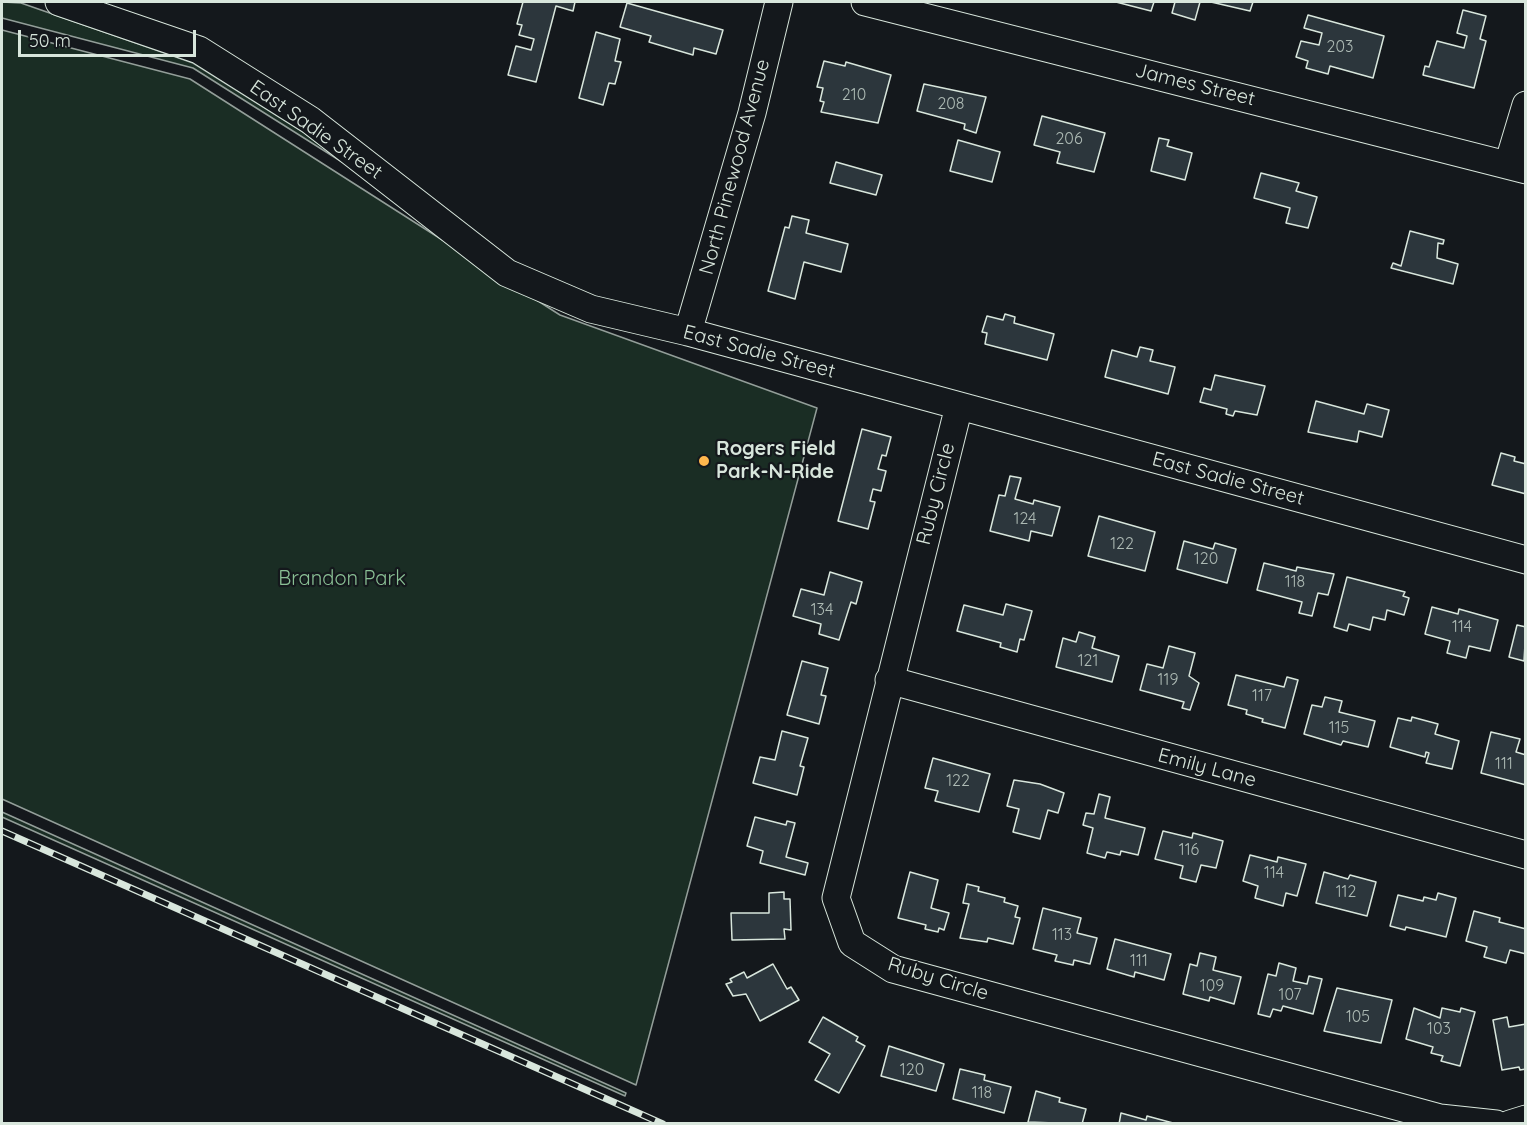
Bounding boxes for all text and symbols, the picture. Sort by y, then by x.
scale bar [21,18,200,56]
text: 50 m [29,29,71,52]
house number: 203 [1327,37,1353,57]
street label: North Pinewood Avenue [695,57,775,277]
street label: James Street [1133,59,1257,111]
street label: East Sadie Street [245,75,387,185]
house number: 210 [842,85,866,105]
house number: 208 [937,94,965,114]
house number: 206 [1056,129,1082,149]
street label: East Sadie Street [680,320,838,384]
place label: Rogers Field Park-N-Ride [716,437,836,484]
street label: Ruby Circle [912,441,960,547]
street label: East Sadie Street [1149,447,1307,511]
marker: Rogers Field Park-N-Ride [697,454,711,468]
house number: 124 [1014,509,1036,529]
house number: 122 [1110,534,1134,554]
house number: 120 [1194,549,1218,569]
park label: Brandon Park [278,567,406,591]
house number: 118 [1285,572,1305,592]
house number: 134 [811,600,833,620]
house number: 114 [1452,617,1472,637]
house number: 121 [1078,651,1098,671]
house number: 119 [1158,670,1178,690]
house number: 117 [1252,686,1272,706]
house number: 115 [1329,718,1349,738]
street label: Emily Lane [1155,743,1259,793]
house number: 111 [1495,754,1513,774]
house number: 122 [946,771,970,791]
house number: 116 [1179,840,1199,860]
house number: 114 [1264,863,1284,883]
house number: 112 [1336,882,1356,902]
house number: 113 [1052,925,1072,945]
house number: 111 [1130,951,1148,971]
street label: Ruby Circle [885,952,991,1006]
house number: 109 [1200,976,1224,996]
house number: 107 [1279,985,1301,1005]
house number: 105 [1346,1007,1370,1027]
house number: 103 [1427,1019,1451,1039]
house number: 120 [900,1060,924,1080]
house number: 118 [972,1083,992,1103]

